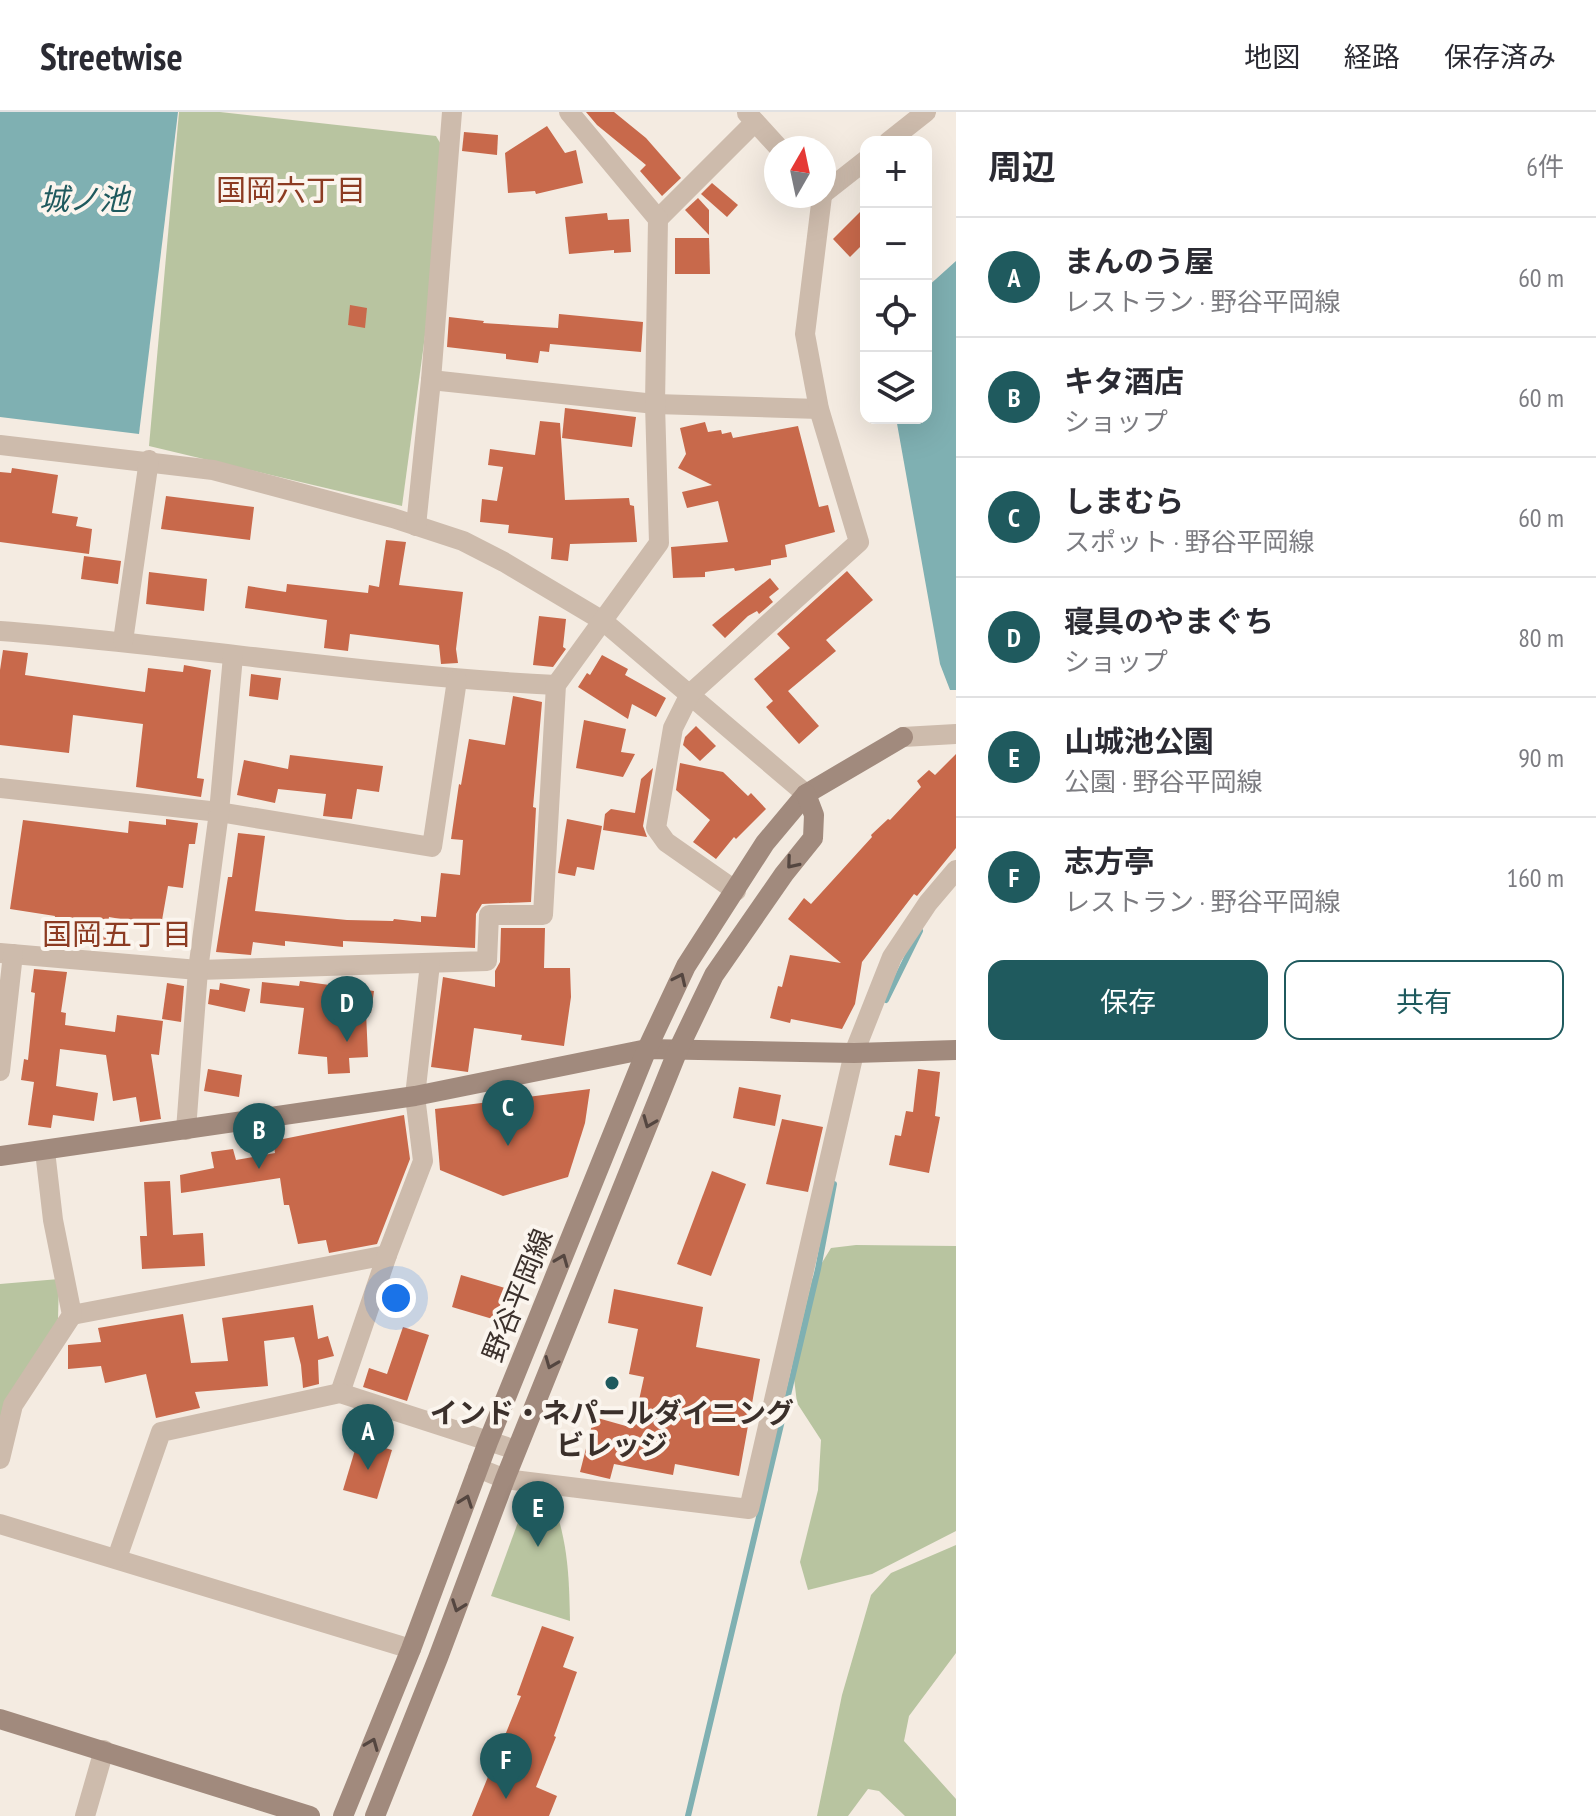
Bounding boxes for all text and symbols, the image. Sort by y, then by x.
text: Streetwise [40,31,183,80]
text: 地図 [1244,38,1300,75]
text: 経路 [1344,38,1400,75]
text: 保存済み [1444,38,1556,75]
north arrow [764,136,836,208]
map controls [860,136,932,424]
button: + [860,136,932,208]
text: 周辺 [988,144,1056,188]
text: 6件 [1526,150,1564,183]
district label: 国岡六丁目 [216,170,366,209]
water label: 城ノ池 [39,179,132,218]
button: − [860,208,932,280]
text: まんのう屋 [1064,241,1214,280]
text: A [1007,261,1021,294]
text: 60 m [1518,261,1564,294]
button: locate [860,280,932,352]
text: レストラン · 野谷平岡線 [1064,285,1341,318]
button: layers [860,352,932,424]
text: キタ酒店 [1064,361,1184,400]
text: B [1008,381,1020,414]
text: 60 m [1518,381,1564,414]
text: ショップ [1064,405,1168,438]
text: しまむら [1064,481,1184,520]
text: C [1008,501,1020,534]
text: 60 m [1518,501,1564,534]
text: スポット · 野谷平岡線 [1064,525,1315,558]
text: 寝具のやまぐち [1064,601,1274,640]
text: D [1007,621,1021,654]
text: 80 m [1518,621,1564,654]
text: ショップ [1064,645,1168,678]
text: 山城池公園 [1064,721,1214,760]
text: E [1008,741,1020,774]
text: 90 m [1518,741,1564,774]
text: 公園 · 野谷平岡線 [1064,765,1263,798]
text: 志方亭 [1064,841,1154,880]
one-way arrow [787,854,802,869]
text: F [1009,861,1019,894]
text: 160 m [1506,861,1564,894]
text: レストラン · 野谷平岡線 [1064,885,1341,918]
district label: 国岡五丁目 [42,914,192,953]
button: 保存 [988,960,1268,1040]
button: 共有 [1284,960,1564,1040]
one-way arrow [670,972,686,987]
pin: D [321,976,373,1042]
pin: C [482,1080,534,1146]
pin: B [233,1103,285,1169]
one-way arrow [642,1114,658,1128]
street label: 野谷平岡線 [474,1223,560,1367]
one-way arrow [552,1254,568,1268]
your location [376,1278,416,1318]
one-way arrow [545,1355,561,1369]
marker: インド・ネパールダイニング ビレッジ [603,1374,621,1392]
place label: インド・ネパールダイニング ビレッジ [430,1394,794,1463]
pin: A [342,1404,394,1470]
pin: E [512,1481,564,1547]
one-way arrow [456,1495,472,1509]
one-way arrow [451,1598,468,1612]
pin: F [480,1733,532,1799]
one-way arrow [362,1738,379,1752]

